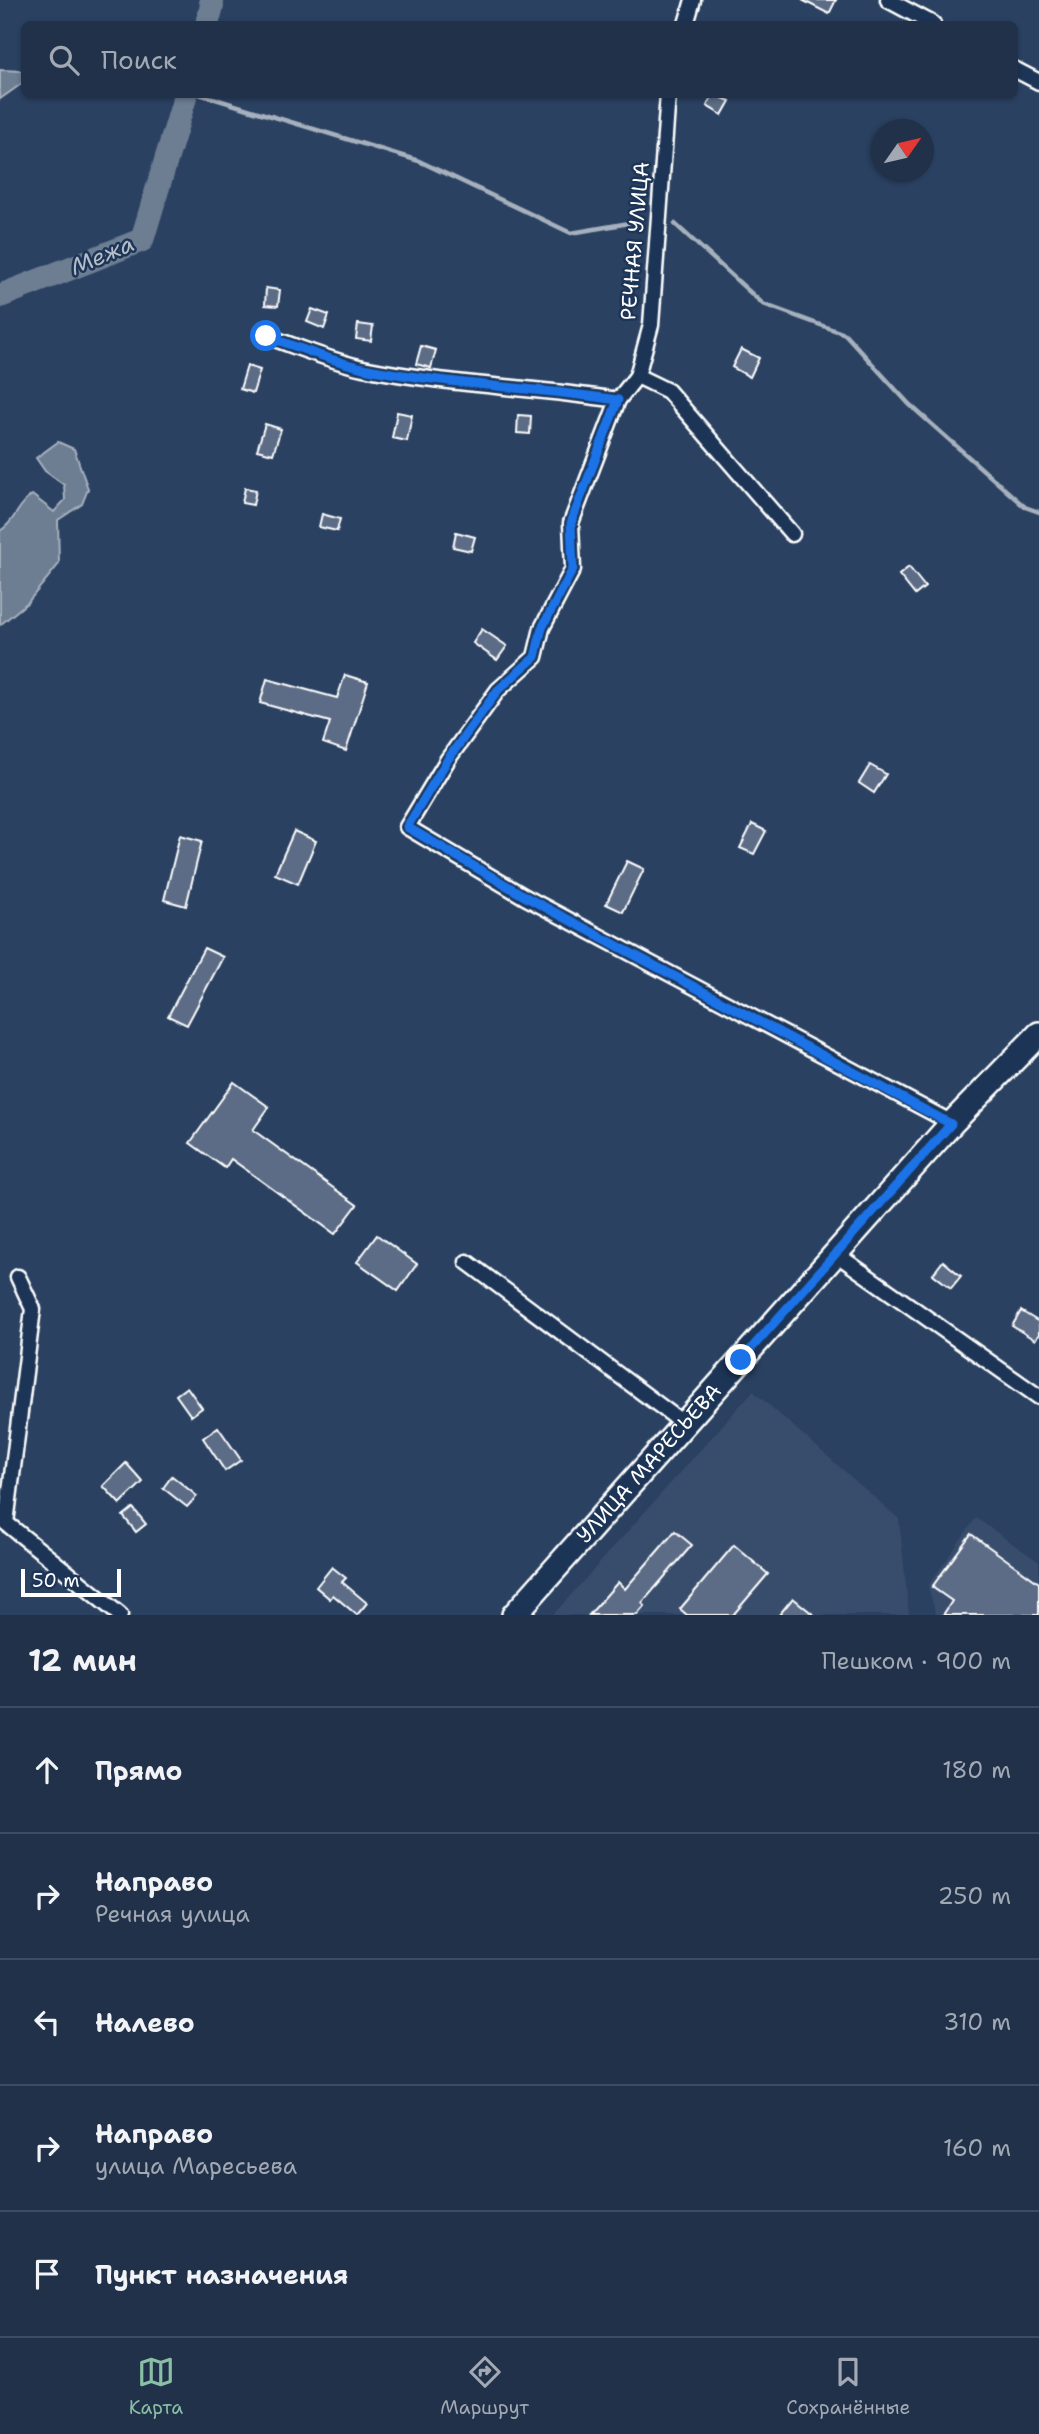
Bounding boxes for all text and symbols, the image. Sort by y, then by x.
search box [21,21,1018,98]
icon: search [45,41,83,79]
text: Поиск [101,42,177,77]
north arrow [871,119,934,182]
street label: РЕЧНАЯ УЛИЦА [614,160,656,322]
water label: Межа [65,228,139,282]
route start [250,320,281,351]
route end [725,1344,756,1375]
street label: УЛИЦА МАРЕСЬЕВА [570,1378,728,1549]
scale bar [21,1566,121,1598]
text: 50 m [32,1568,80,1593]
text: 12 мин [28,1640,137,1681]
text: Пешком · 900 m [822,1646,1011,1676]
icon: ahead [28,1751,66,1789]
text: Прямо [95,1753,183,1788]
text: 180 m [942,1755,1011,1785]
text: Направо [95,1864,213,1899]
icon: right [28,1877,66,1915]
text: 250 m [938,1881,1011,1911]
text: Речная улица [95,1899,250,1929]
icon: left [28,2003,66,2041]
text: Налево [95,2005,195,2040]
text: 310 m [943,2007,1011,2037]
text: Направо [95,2116,213,2151]
icon: right [28,2129,66,2167]
text: 160 m [943,2133,1011,2163]
text: улица Маресьева [95,2151,297,2181]
icon: arrive [28,2255,66,2293]
text: Пункт назначения [95,2257,348,2292]
tab: Карта [129,2353,183,2420]
tab: Маршрут [440,2353,529,2420]
tab: Сохранённые [786,2353,910,2420]

